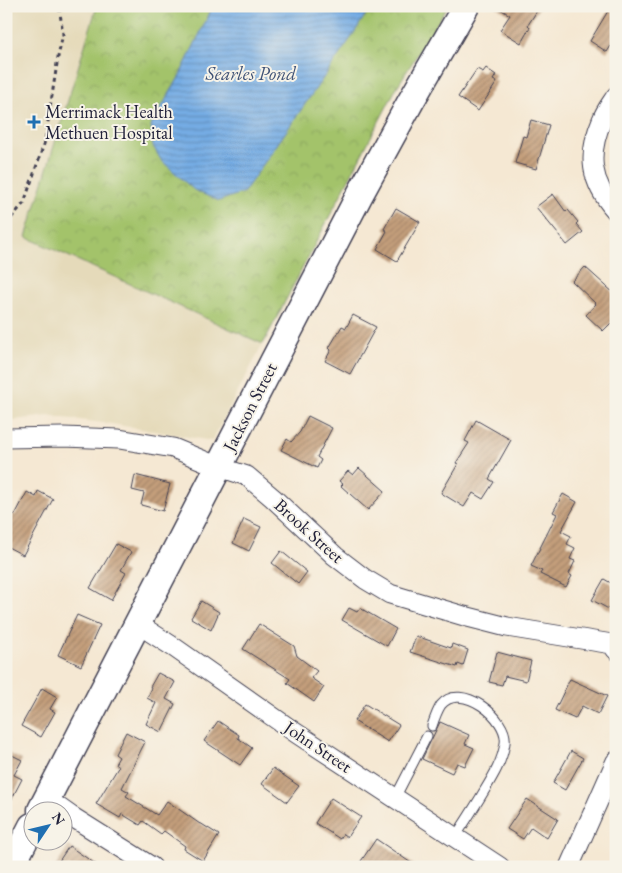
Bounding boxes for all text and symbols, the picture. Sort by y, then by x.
water label: Searles Pond [205,61,296,86]
place label: Merrimack Health Methuen Hospital [45,100,173,144]
marker: Merrimack Health Methuen Hospital [27,115,41,129]
street label: Jackson Street [217,358,282,457]
street label: Brook Street [270,493,349,568]
street label: John Street [278,714,357,778]
north arrow [22,800,72,850]
text: N [48,809,70,829]

